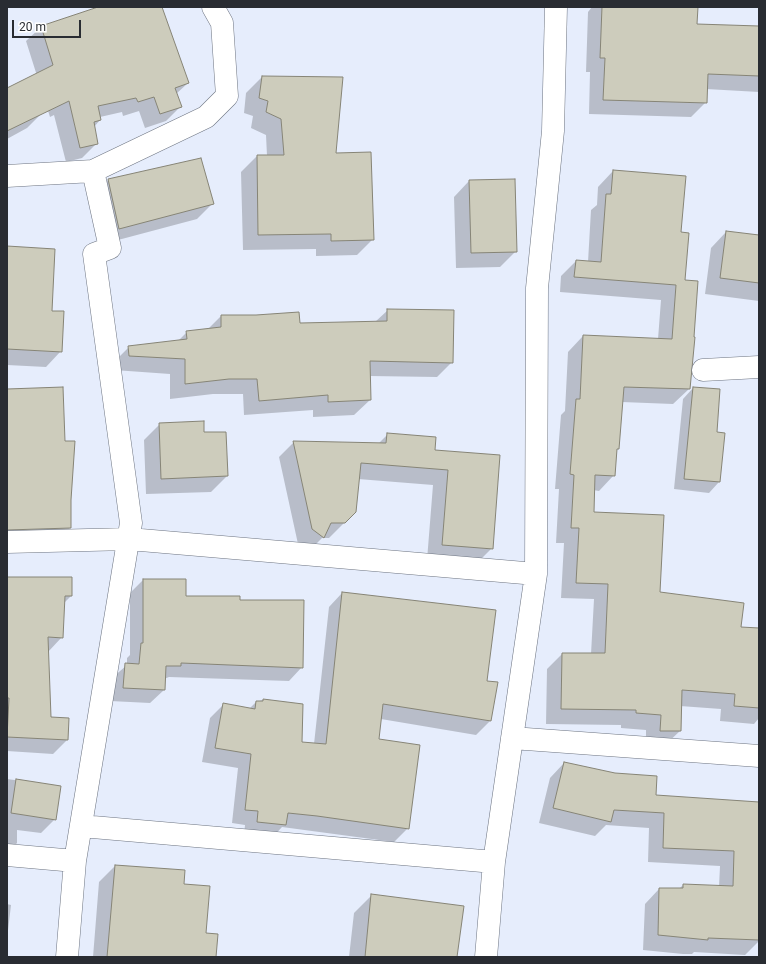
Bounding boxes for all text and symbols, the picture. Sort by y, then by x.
scale bar [14,12,83,38]
text: 20 m [19,20,46,34]

